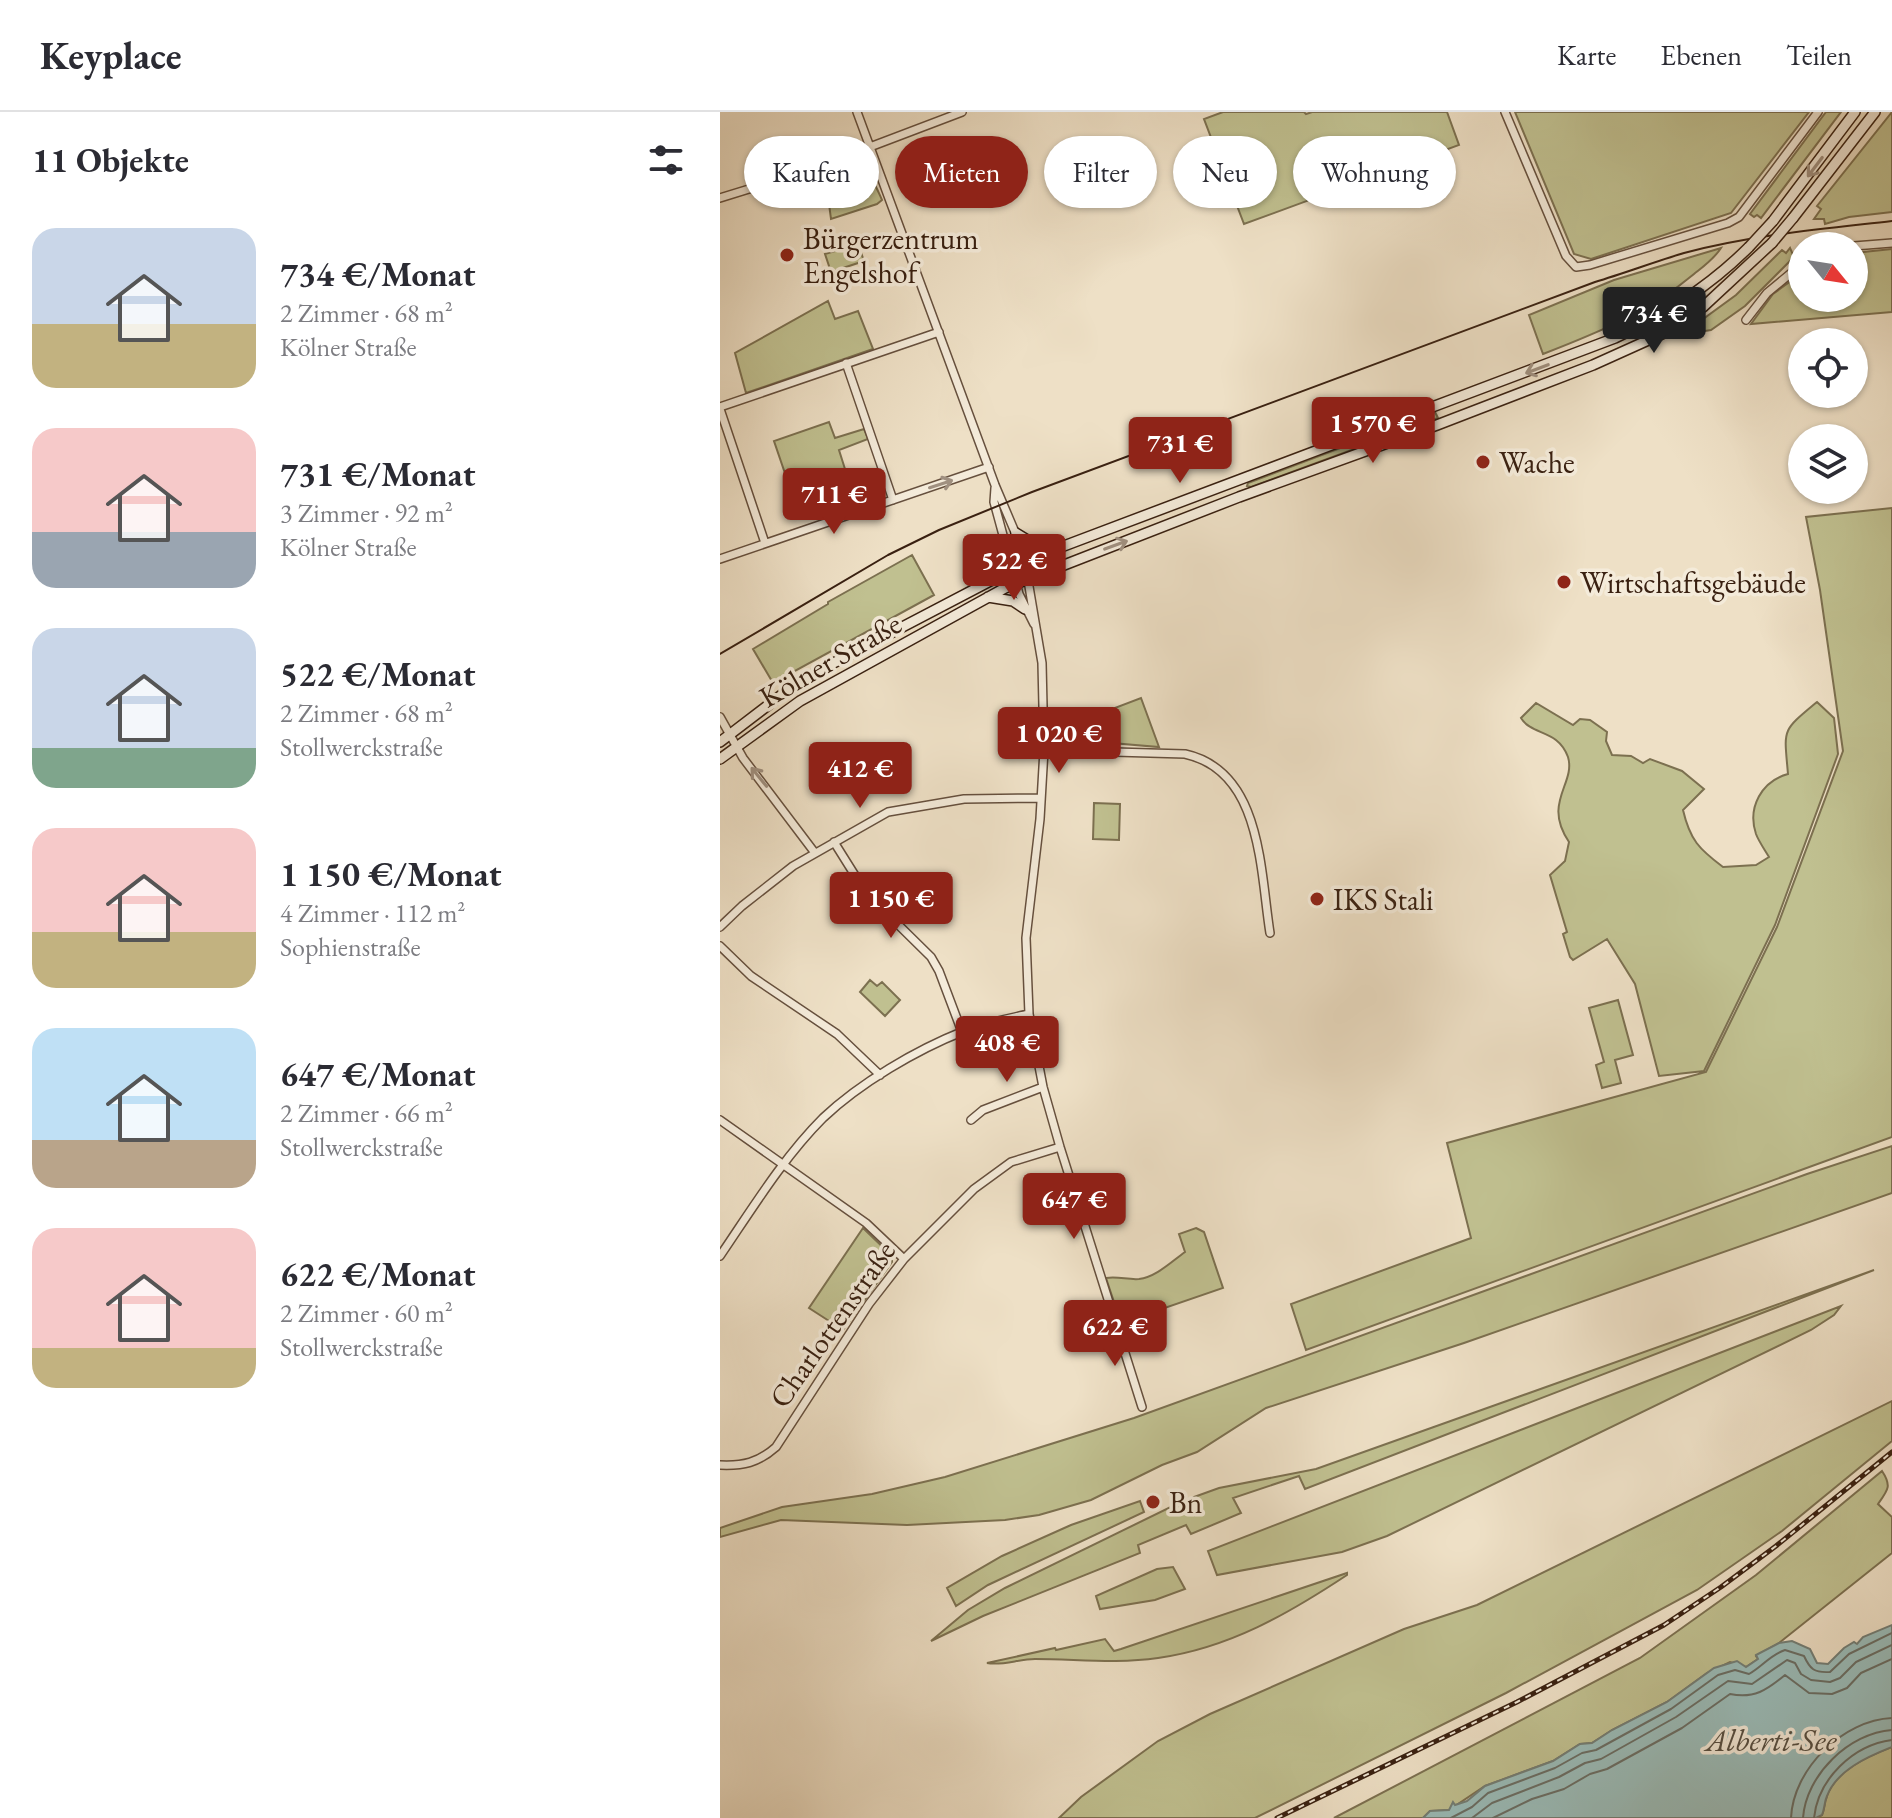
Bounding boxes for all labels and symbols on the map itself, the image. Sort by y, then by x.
one-way arrow [1806,156,1823,177]
place label: Bürgerzentrum Engelshof [803,219,979,292]
north arrow [1788,232,1868,312]
marker: Bürgerzentrum Engelshof [778,246,796,264]
pin: 734 € [1598,287,1710,355]
one-way arrow [1525,363,1550,377]
pin: 1 570 € [1299,397,1447,465]
pin: 731 € [1124,417,1236,485]
place label: Wache [1499,443,1575,482]
marker: Wache [1474,453,1492,471]
pin: 711 € [778,468,890,536]
one-way arrow [928,475,953,490]
pin: 522 € [958,534,1070,602]
one-way arrow [1103,537,1128,551]
place label: Wirtschaftsgebäude [1580,563,1806,602]
marker: Wirtschaftsgebäude [1555,573,1573,591]
street label: Kölner Straße [752,604,908,716]
pin: 1 020 € [985,707,1133,775]
pin: 412 € [804,742,916,810]
one-way arrow [750,767,768,788]
pin: 1 150 € [817,872,965,940]
place label: IKS Stali [1333,880,1433,919]
marker: IKS Stali [1308,890,1326,908]
pin: 408 € [951,1016,1063,1084]
pin: 647 € [1018,1173,1130,1241]
street label: Charlottenstraße [760,1233,904,1415]
pin: 622 € [1059,1300,1171,1368]
place label: Bn [1169,1483,1203,1522]
marker: Bn [1144,1493,1162,1511]
water label: Alberti-See [1703,1719,1838,1761]

